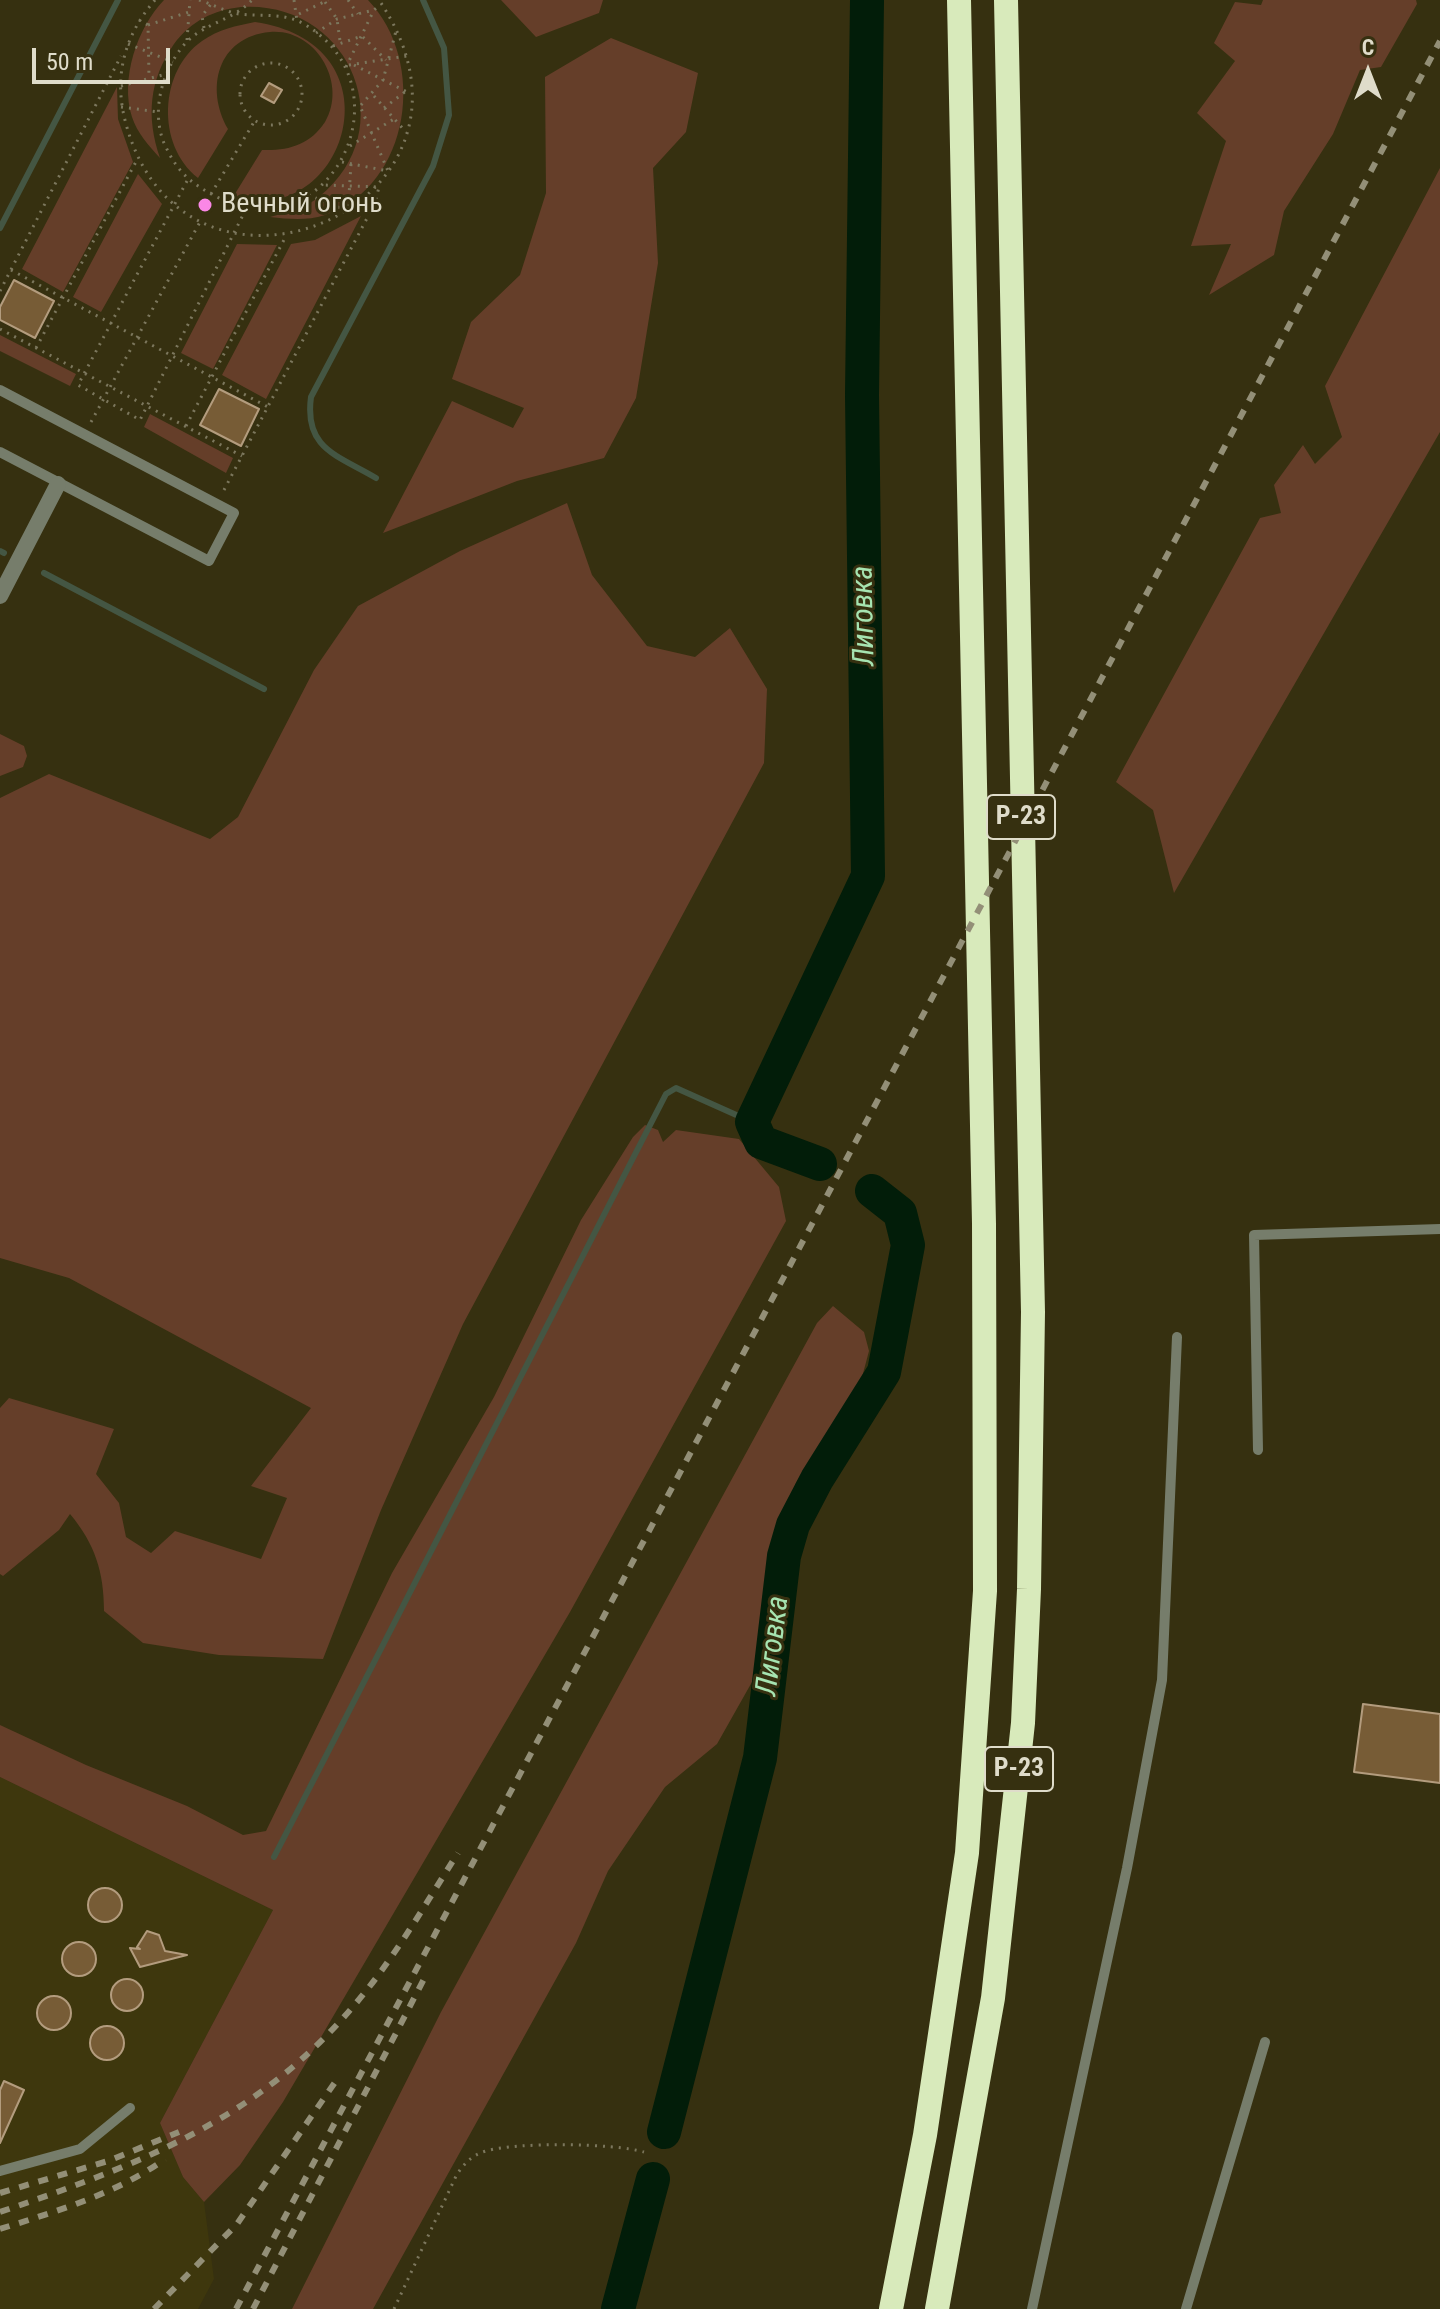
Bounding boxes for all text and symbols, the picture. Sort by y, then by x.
scale bar [36,32,174,82]
north arrow [1328,32,1408,112]
text: С [1362,35,1374,60]
text: 50 m [46,48,93,76]
place label: Вечный огонь [221,188,383,222]
marker: Вечный огонь [196,196,214,214]
water label: Лиговка [846,565,884,667]
road number: Р-23 [987,795,1055,839]
water label: Лиговка [750,1594,798,1698]
road number: Р-23 [985,1747,1053,1791]

